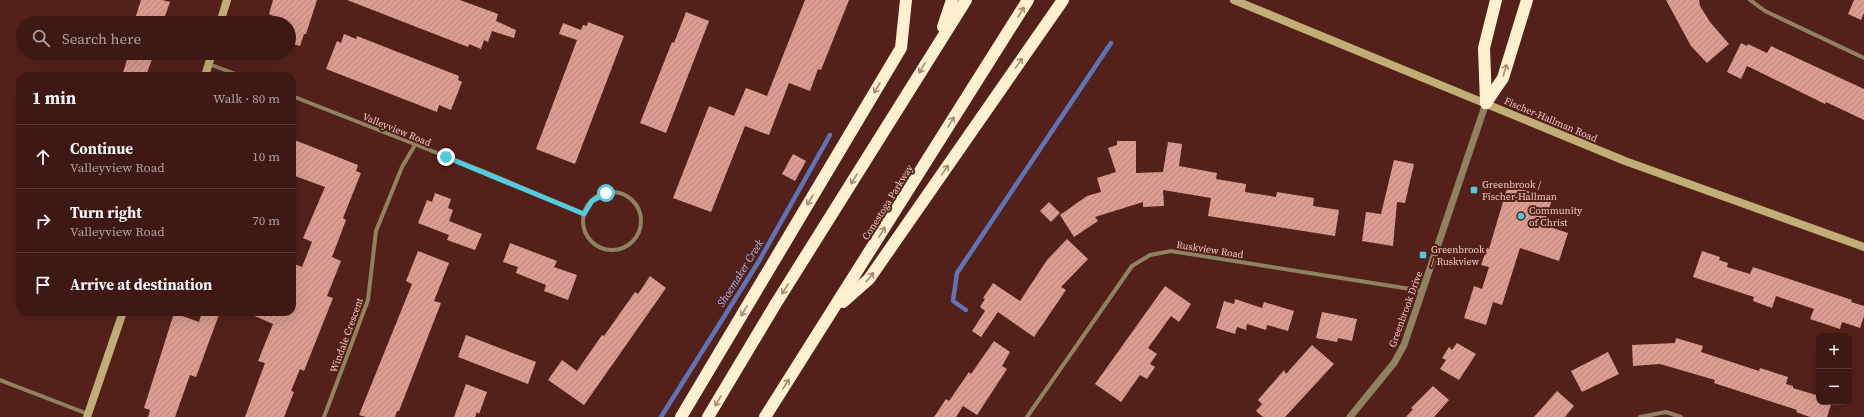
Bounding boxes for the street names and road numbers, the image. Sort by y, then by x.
street label: Fischer-Hallman Road [1502,94,1600,145]
street label: Valleyview Road [361,110,433,149]
street label: Conestoga Parkway [859,161,916,242]
street label: Ruskview Road [1176,238,1245,261]
street label: Greenbrook Drive [1386,269,1425,349]
street label: Windale Crescent [327,295,366,374]

